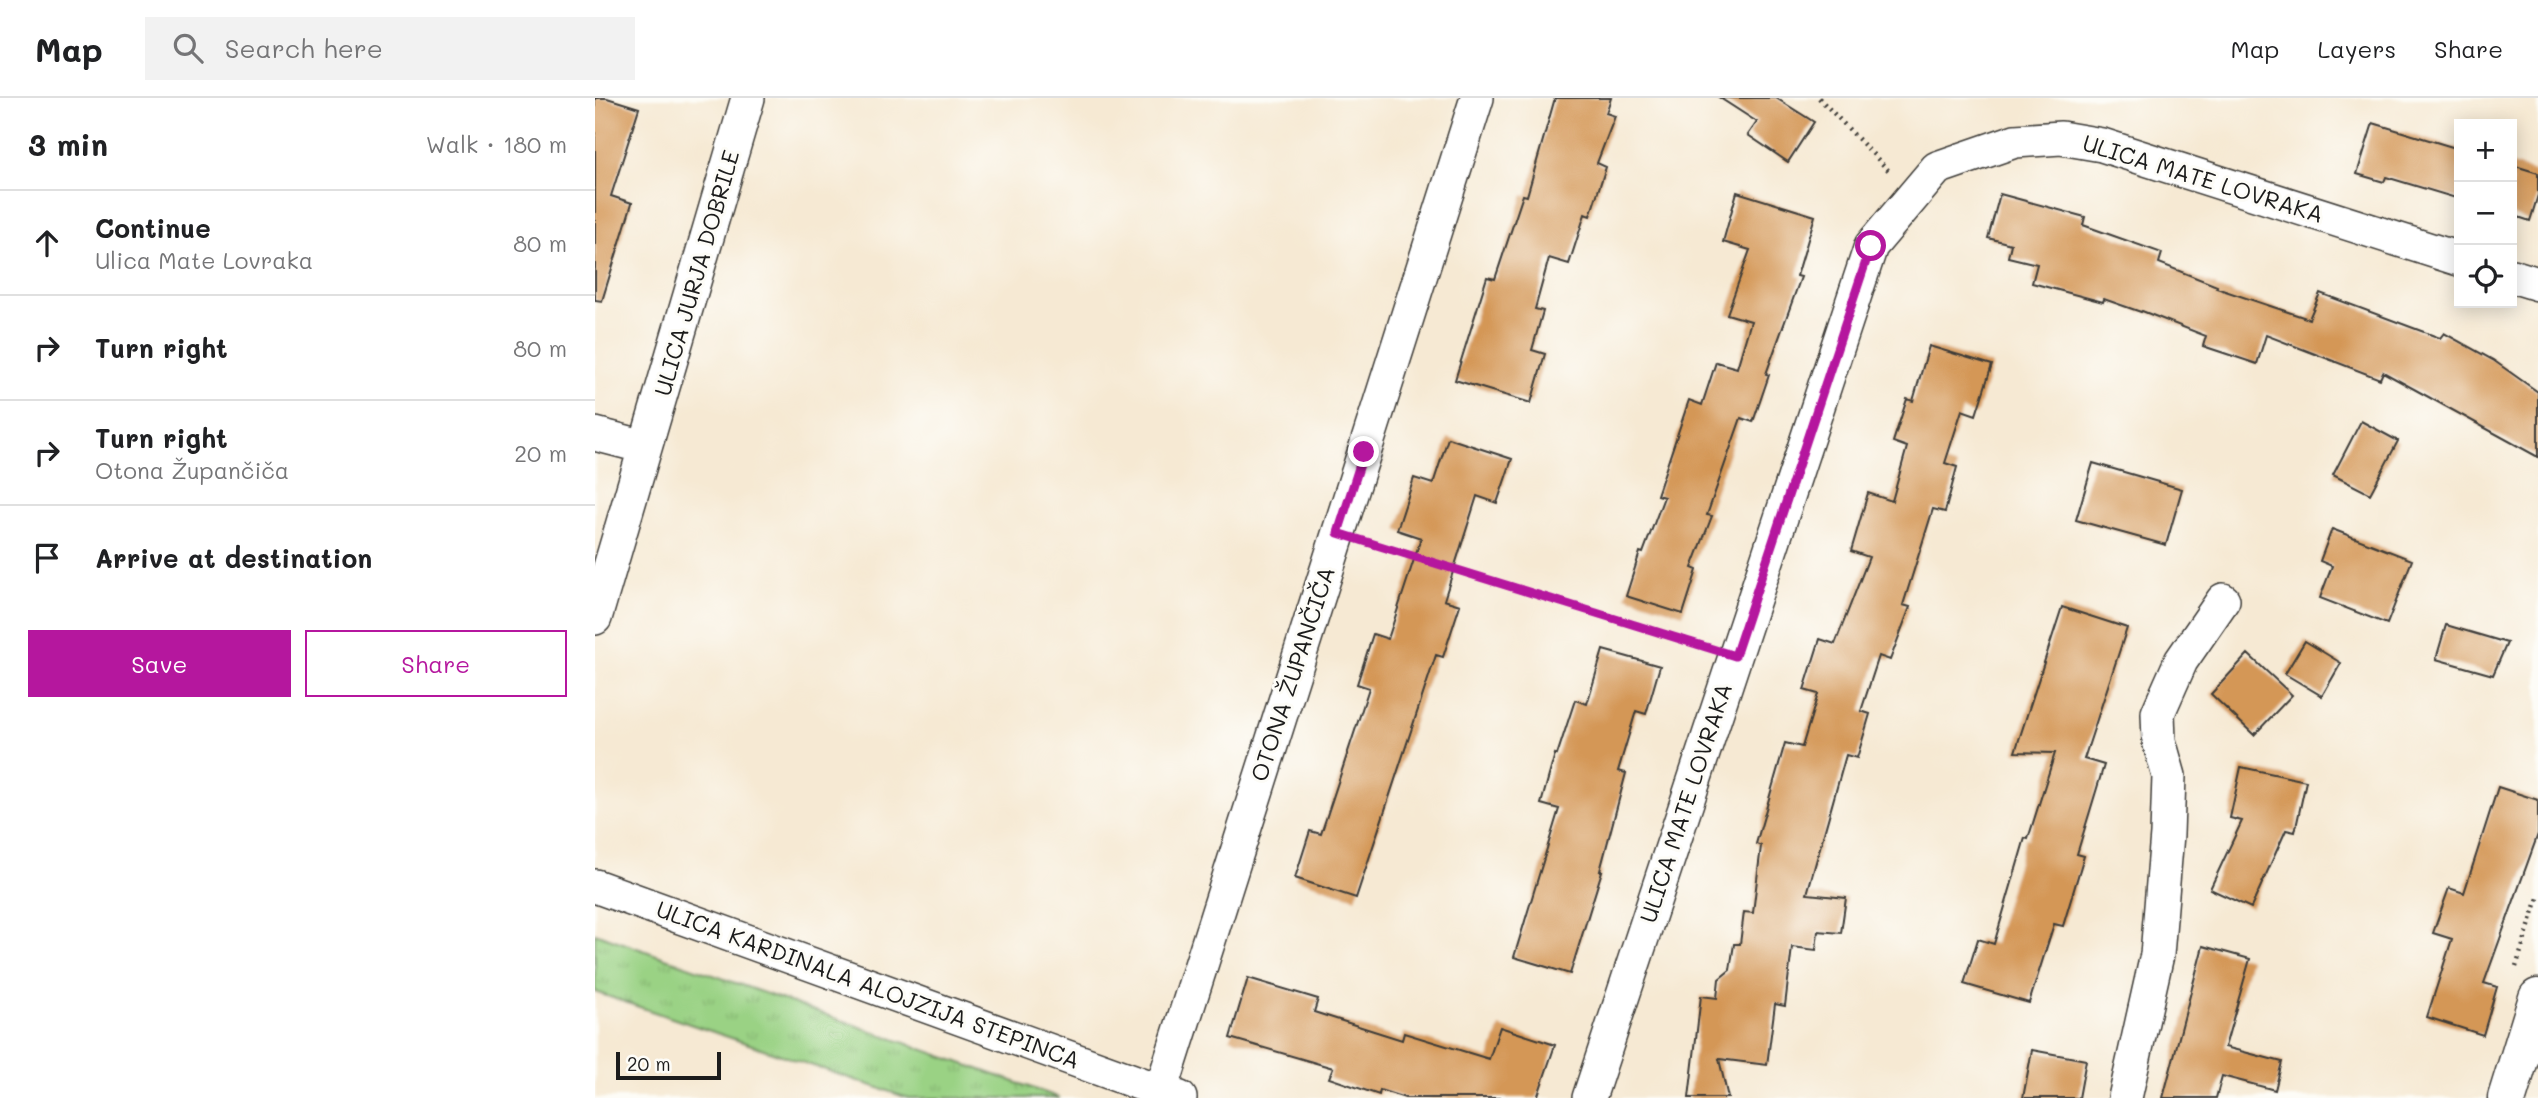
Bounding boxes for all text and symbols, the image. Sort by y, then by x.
search box [145,17,635,80]
text: Map [35,27,103,70]
icon: search [169,29,207,67]
text: Search here [225,31,383,65]
text: Map [2231,33,2279,64]
text: Layers [2317,33,2396,64]
text: Share [2434,33,2503,64]
map controls [2454,119,2517,308]
button: + [2454,119,2517,182]
text: 3 min [28,124,108,164]
street label: ULICA MATE LOVRAKA [2079,127,2327,229]
text: Walk · 180 m [426,129,567,159]
street label: ULICA JURJA DOBRILE [647,146,745,399]
button: − [2454,182,2517,245]
text: Continue [95,211,211,245]
icon: ahead [28,224,66,262]
text: 80 m [513,228,567,258]
route start [1855,230,1886,261]
text: Ulica Mate Lovraka [95,245,313,275]
button: locate [2454,245,2517,308]
icon: right [28,329,66,367]
text: Turn right [95,331,228,365]
text: 80 m [513,333,567,363]
text: Turn right [95,421,228,455]
icon: right [28,434,66,472]
route end [1348,436,1379,467]
text: 20 m [514,438,567,468]
text: Otona Župančiča [95,455,289,485]
icon: arrive [28,539,66,577]
text: Arrive at destination [95,541,372,575]
street label: OTONA ŽUPANČIČA [1243,562,1341,785]
button: Save [28,630,291,697]
button: Share [305,630,567,697]
street label: ULICA MATE LOVRAKA [1632,679,1738,926]
street label: ULICA KARDINALA ALOJZIJA STEPINCA [652,893,1084,1075]
scale bar [616,1049,721,1081]
text: 20 m [627,1051,671,1076]

